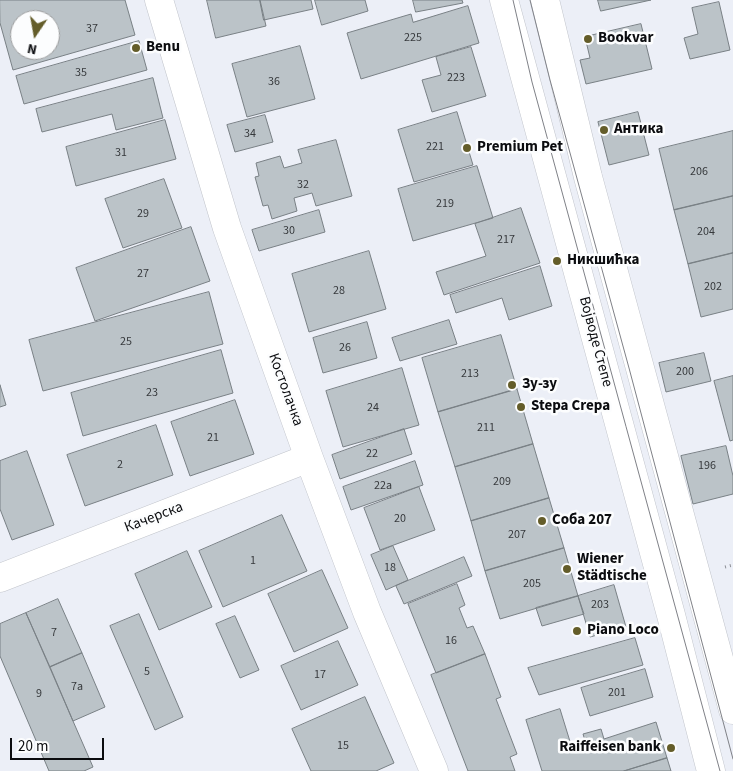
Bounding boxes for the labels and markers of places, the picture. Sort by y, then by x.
place label: Bookvar [598,30,653,48]
marker: Bookvar [582,33,594,45]
place label: Benu [146,39,180,57]
marker: Benu [130,42,142,54]
place label: Антика [614,121,663,139]
marker: Антика [598,124,610,136]
place label: Premium Pet [477,139,563,157]
marker: Premium Pet [461,142,473,154]
place label: Никшићка [567,252,639,270]
marker: Никшићка [551,255,563,267]
place label: Зу-зу [522,376,557,394]
marker: Зу-зу [506,379,518,391]
place label: Stepa Crepa [531,398,610,416]
marker: Stepa Crepa [515,401,527,413]
place label: Соба 207 [552,512,612,530]
marker: Соба 207 [536,515,548,527]
place label: Wiener Städtische [577,551,647,586]
marker: Wiener Städtische [561,563,573,575]
place label: Piano Loco [587,622,659,640]
marker: Piano Loco [571,625,583,637]
place label: Raiffeisen bank [559,739,661,757]
marker: Raiffeisen bank [665,742,677,754]

